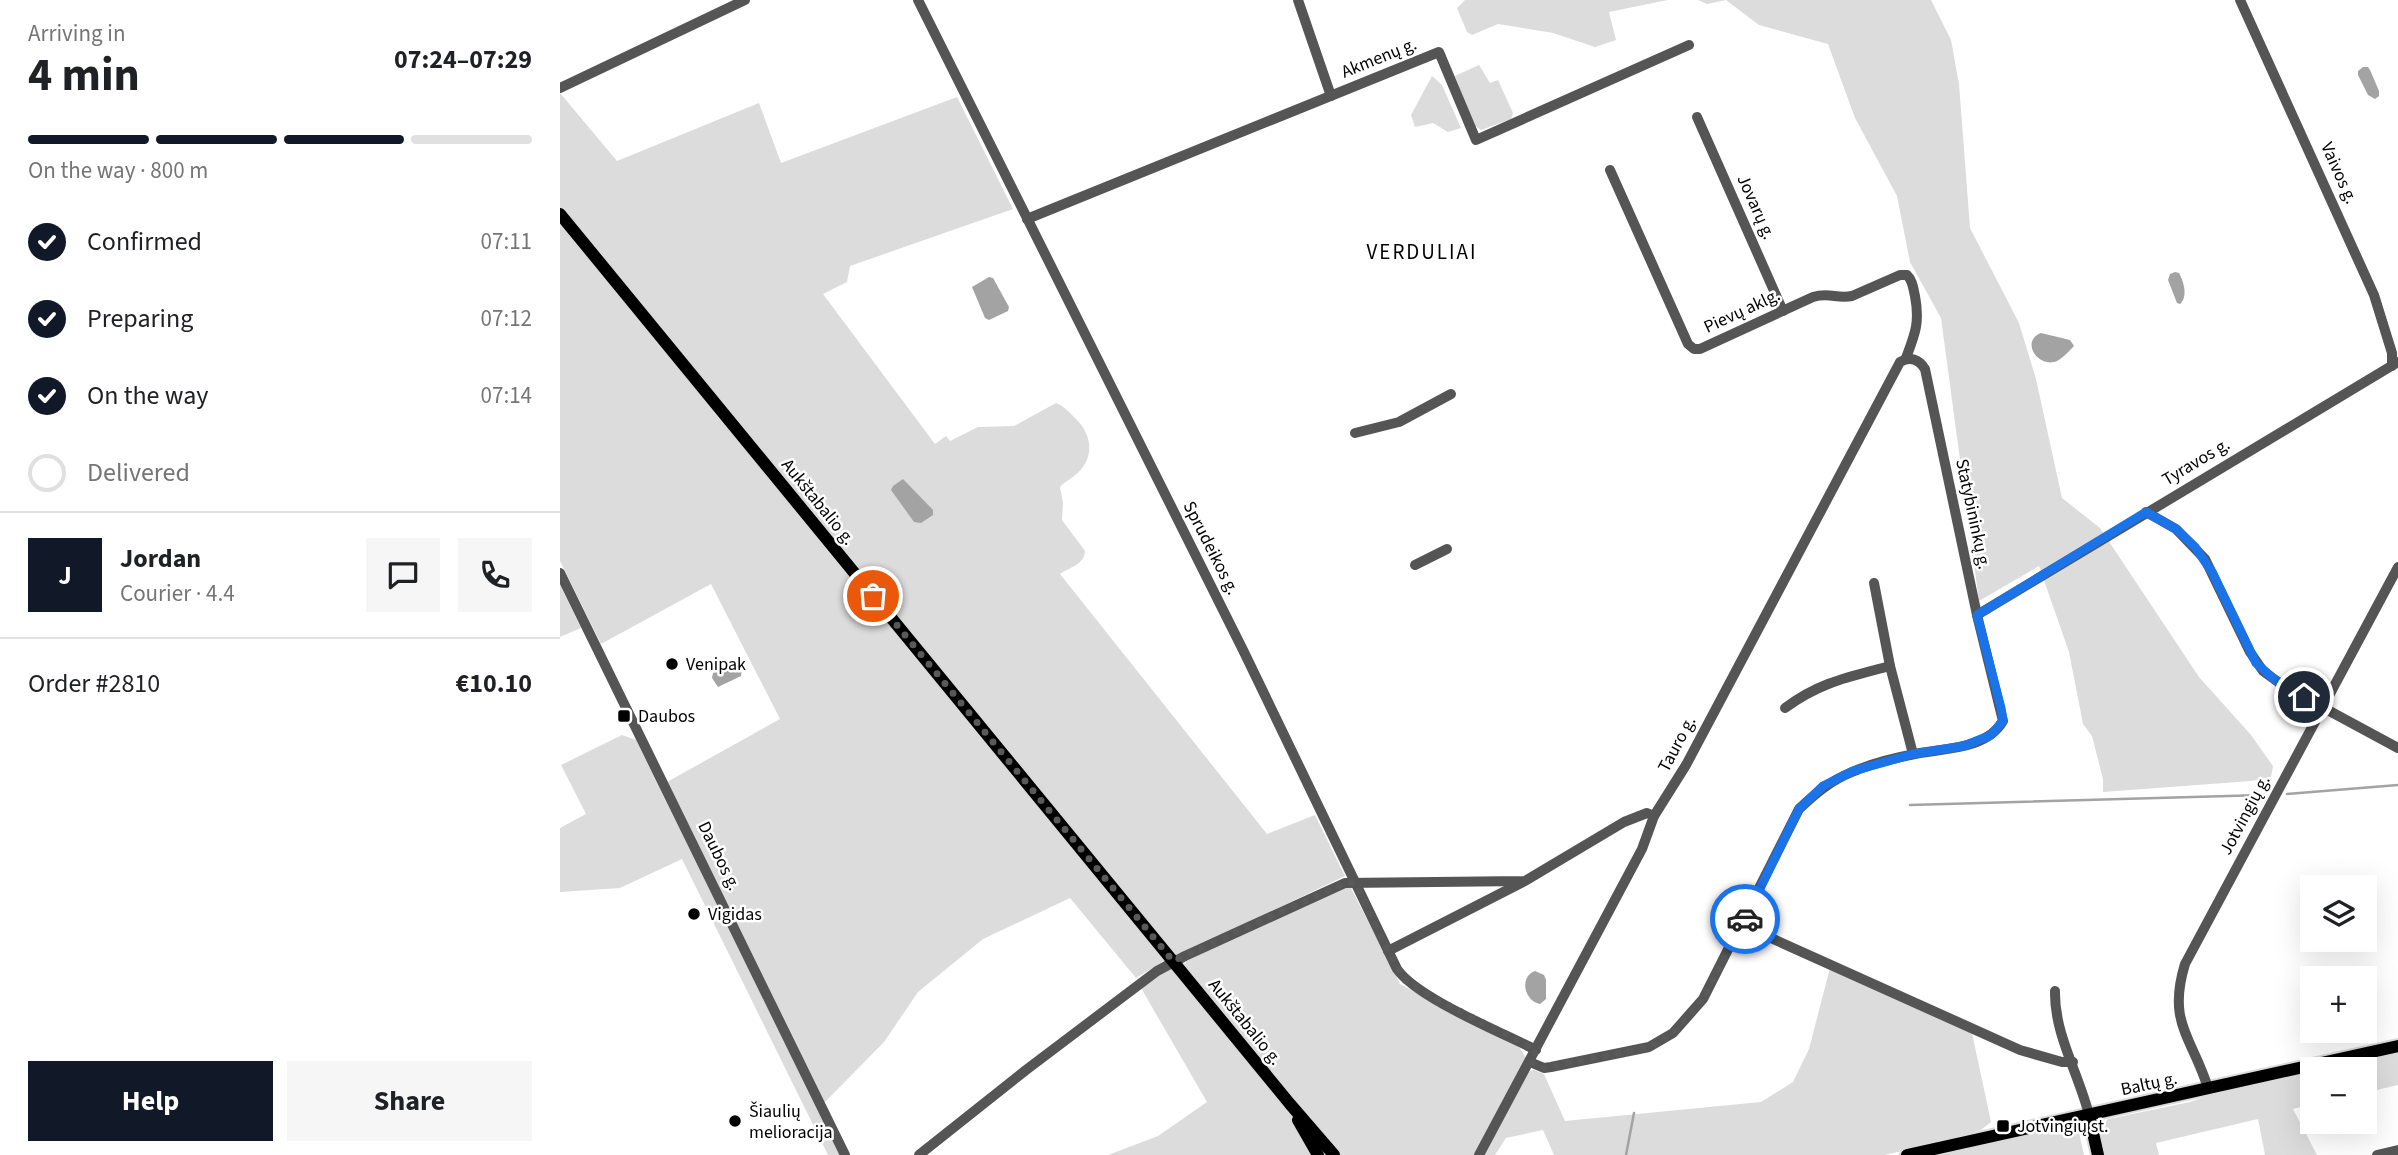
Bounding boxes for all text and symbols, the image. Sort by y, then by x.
text: Arriving in [28,17,126,50]
street label: Akmenų g. [1338,32,1420,84]
text: 07:24–07:29 [394,41,532,78]
text: 4 min [28,43,140,108]
street label: Vaivos g. [2314,138,2364,208]
text: On the way · 800 m [28,154,208,187]
street label: Jovarų g. [1731,171,1781,243]
icon: check [28,223,66,261]
text: Confirmed [87,223,202,260]
text: 07:11 [481,225,532,258]
district label: VERDULIAI [1367,237,1477,267]
street label: Pievų aklg. [1700,282,1784,340]
icon: check [28,300,66,338]
text: Preparing [87,300,193,337]
text: 07:12 [481,302,532,335]
icon: check [28,377,66,415]
text: On the way [87,377,208,414]
text: 07:14 [481,379,532,412]
street label: Tyravos g. [2157,432,2235,492]
street label: Aukštabalio g. [775,453,861,551]
text: Delivered [87,454,190,491]
street label: Statybininkų g. [1949,456,1997,572]
street label: Sprudeikos g. [1177,497,1245,599]
button: chat [366,538,440,612]
button: phone [458,538,532,612]
text: Jordan [120,540,201,577]
text: J [58,557,72,594]
pin [843,566,903,626]
text: Courier · 4.4 [120,577,235,610]
icon: bag [854,577,892,615]
place label: Venipak [686,652,746,677]
marker: Venipak [664,656,680,672]
text: Order #2810 [28,665,160,702]
text: €10.10 [456,665,532,702]
pin [2274,667,2334,727]
icon: home [2285,678,2323,716]
place label: Daubos [638,704,695,729]
marker: Daubos [616,708,632,724]
street label: Tauro g. [1652,712,1702,776]
street label: Jotvingių g. [2213,771,2277,859]
street label: Daubos g. [691,817,747,895]
map controls [2300,875,2377,1134]
button: layers [2300,875,2377,952]
courier [1710,884,1780,954]
icon: car [1726,900,1764,938]
place label: Vigidas [708,902,762,927]
marker: Vigidas [686,906,702,922]
button: + [2300,966,2377,1043]
street label: Aukštabalio g. [1202,973,1288,1071]
button: − [2300,1057,2377,1134]
button: Help [28,1061,273,1141]
button: Share [287,1061,532,1141]
street label: Baltų g. [2118,1066,2180,1102]
place label: Šiaulių melioracija [749,1099,833,1145]
marker: Šiaulių melioracija [727,1113,743,1129]
place label: Jotvingių st. [2017,1114,2109,1139]
marker: Jotvingių st. [1995,1118,2011,1134]

